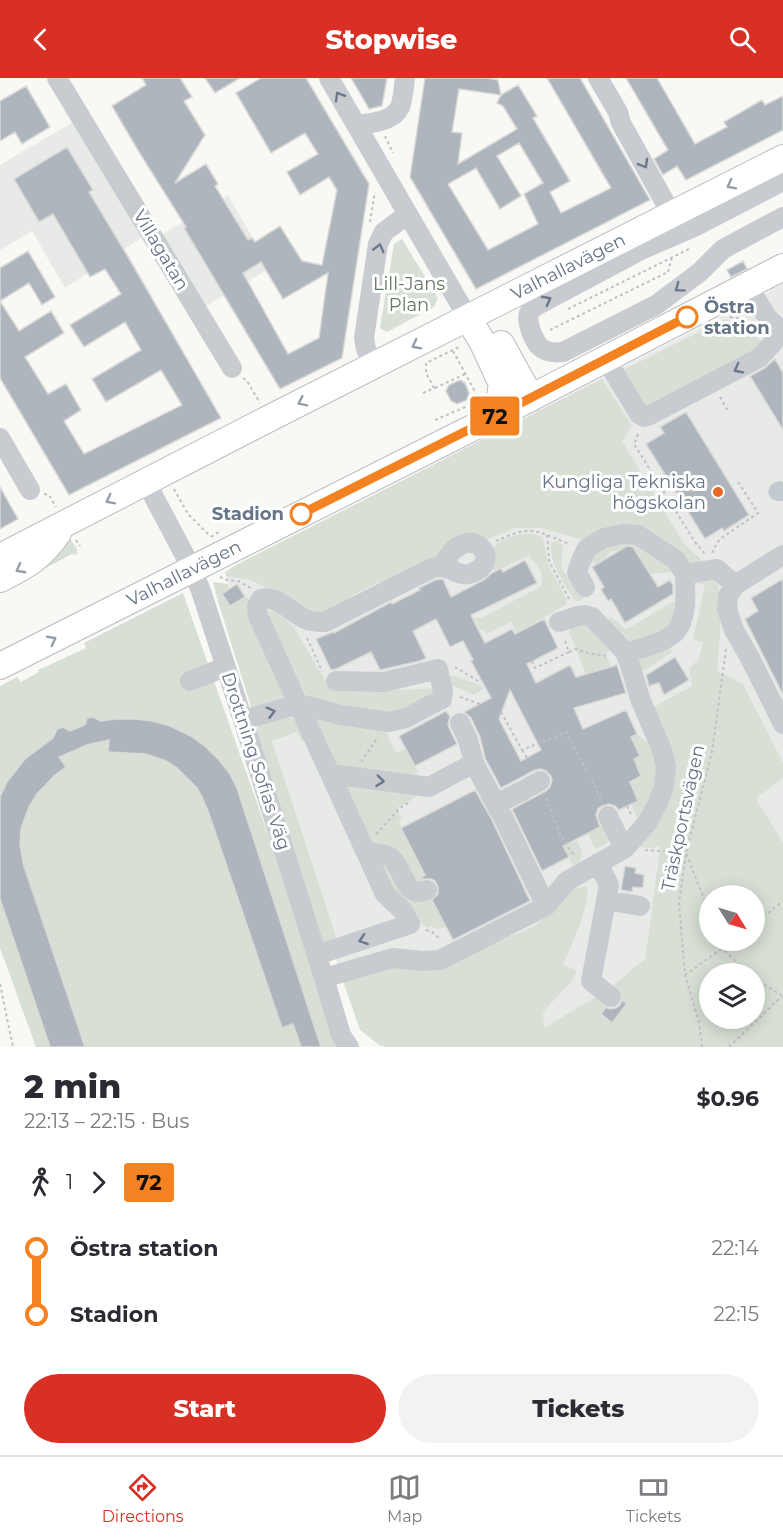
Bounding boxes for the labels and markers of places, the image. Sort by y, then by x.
place label: Östra station [704,296,770,339]
marker: Östra station [676,306,698,328]
place label: Kungliga Tekniska högskolan [542,471,706,514]
marker: Kungliga Tekniska högskolan [711,485,725,499]
place label: Stadion [212,503,284,525]
marker: Stadion [290,503,312,525]

